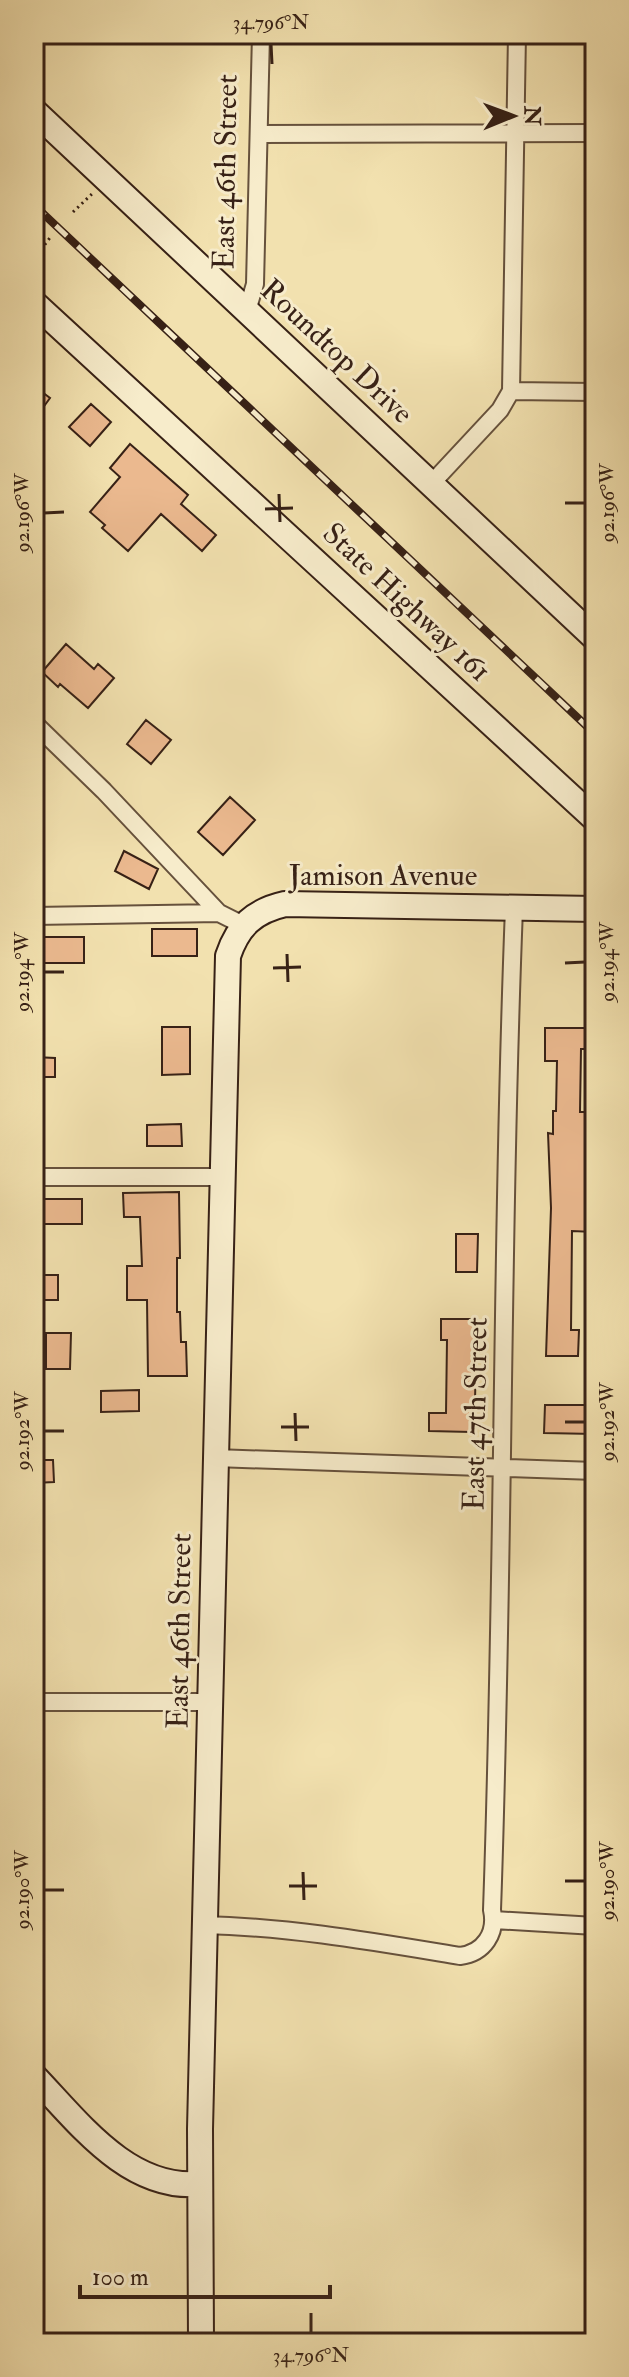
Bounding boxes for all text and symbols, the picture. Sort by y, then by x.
text: 34.796°N [233,10,309,35]
street label: East 46th Street [205,74,246,270]
north arrow [473,76,553,156]
text: N [518,105,546,126]
street label: Roundtop Drive [253,271,421,432]
text: 92.196°W [595,463,620,545]
text: 92.196°W [10,473,35,555]
street label: State Highway 161 [315,515,498,690]
street label: Jamison Avenue [288,857,477,894]
text: 92.194°W [595,921,620,1004]
text: 92.194°W [10,931,35,1014]
street label: East 47th Street [455,1317,496,1511]
text: 92.192°W [595,1382,620,1464]
text: 92.192°W [10,1391,35,1473]
street label: East 46th Street [159,1533,200,1729]
text: 92.190°W [595,1841,620,1923]
text: 92.190°W [10,1850,35,1932]
scale bar [80,2249,330,2299]
text: 100 m [92,2262,149,2293]
text: 34.796°N [273,2343,349,2368]

